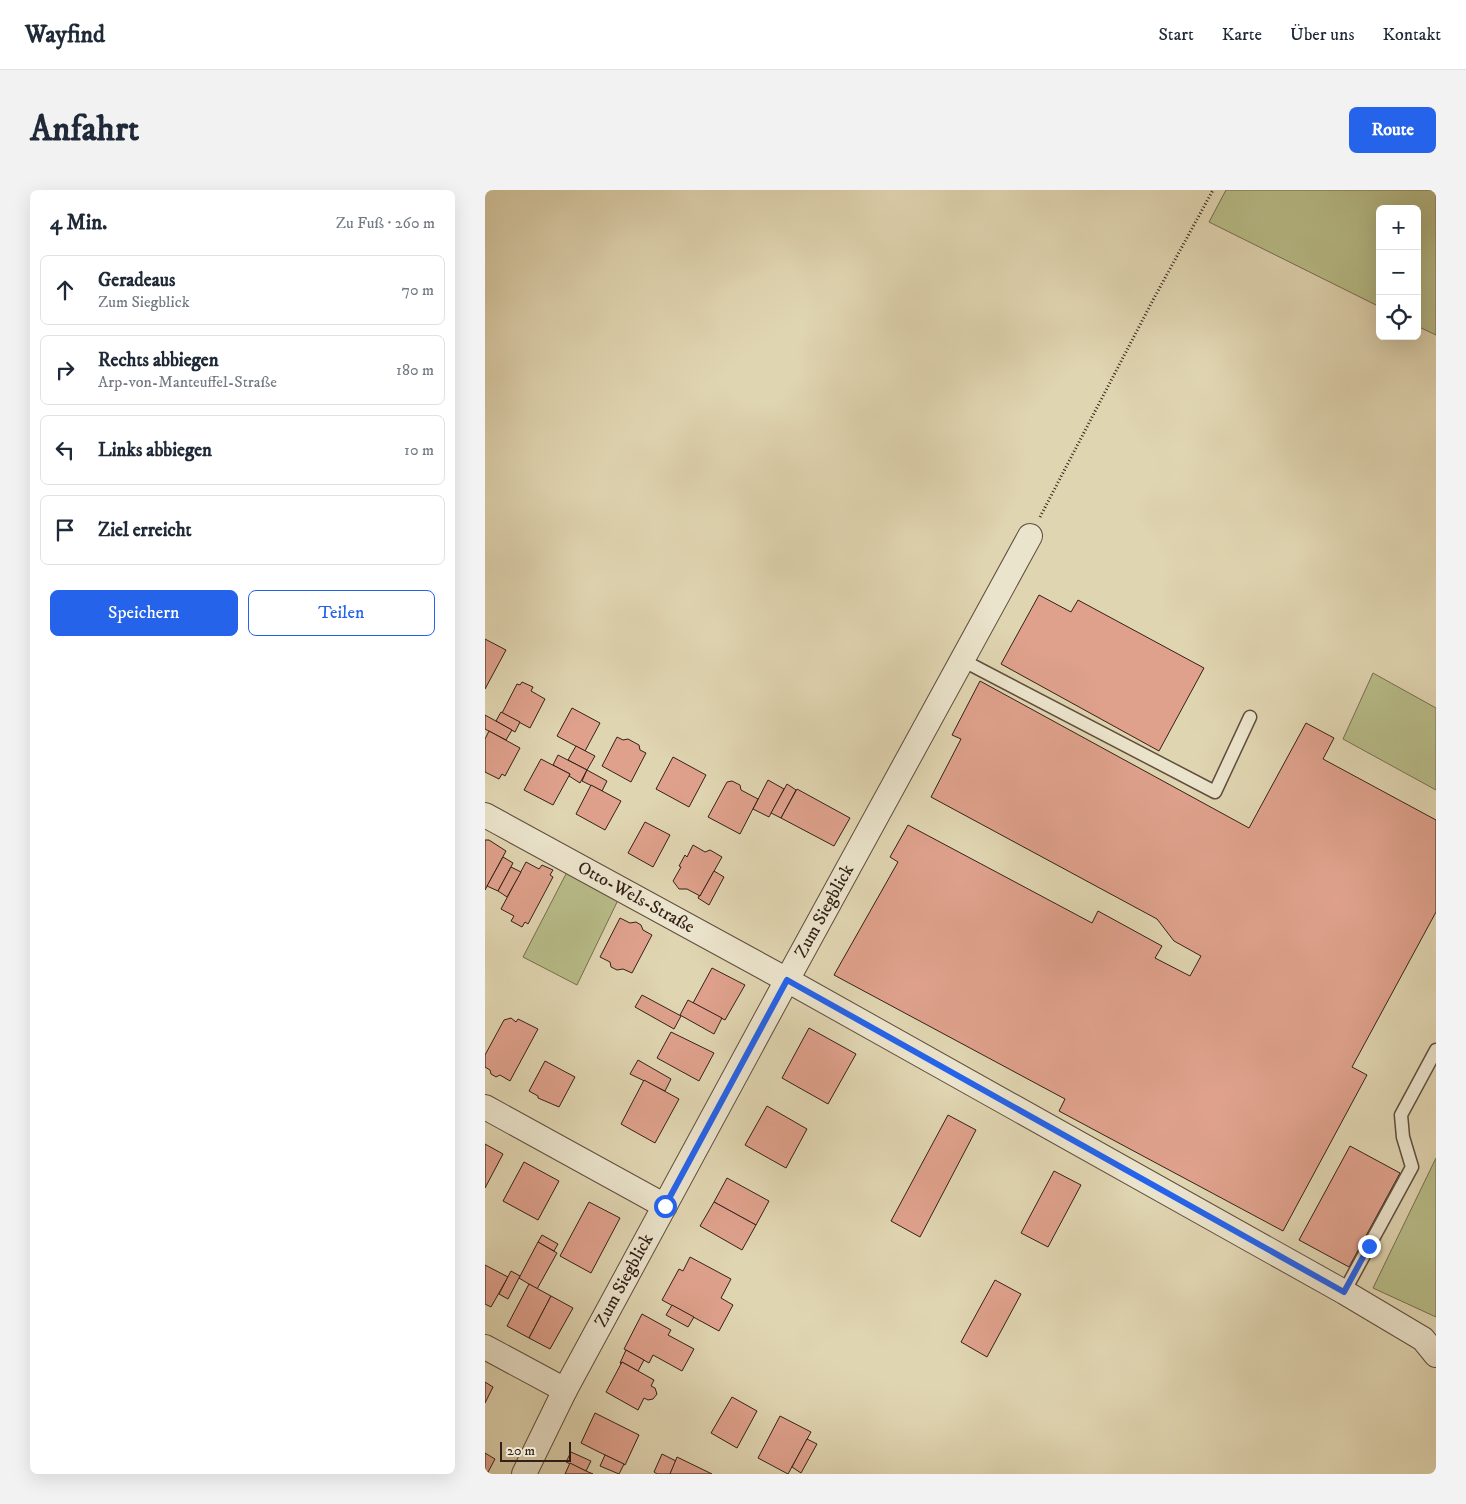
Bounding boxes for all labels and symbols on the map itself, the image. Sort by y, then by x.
street label: Otto-Wels-Straße [574,857,698,938]
street label: Zum Siegblick [790,861,859,962]
route start [654,1195,677,1218]
street label: Zum Siegblick [590,1230,659,1331]
route end [1358,1235,1381,1258]
scale bar [500,1439,571,1462]

